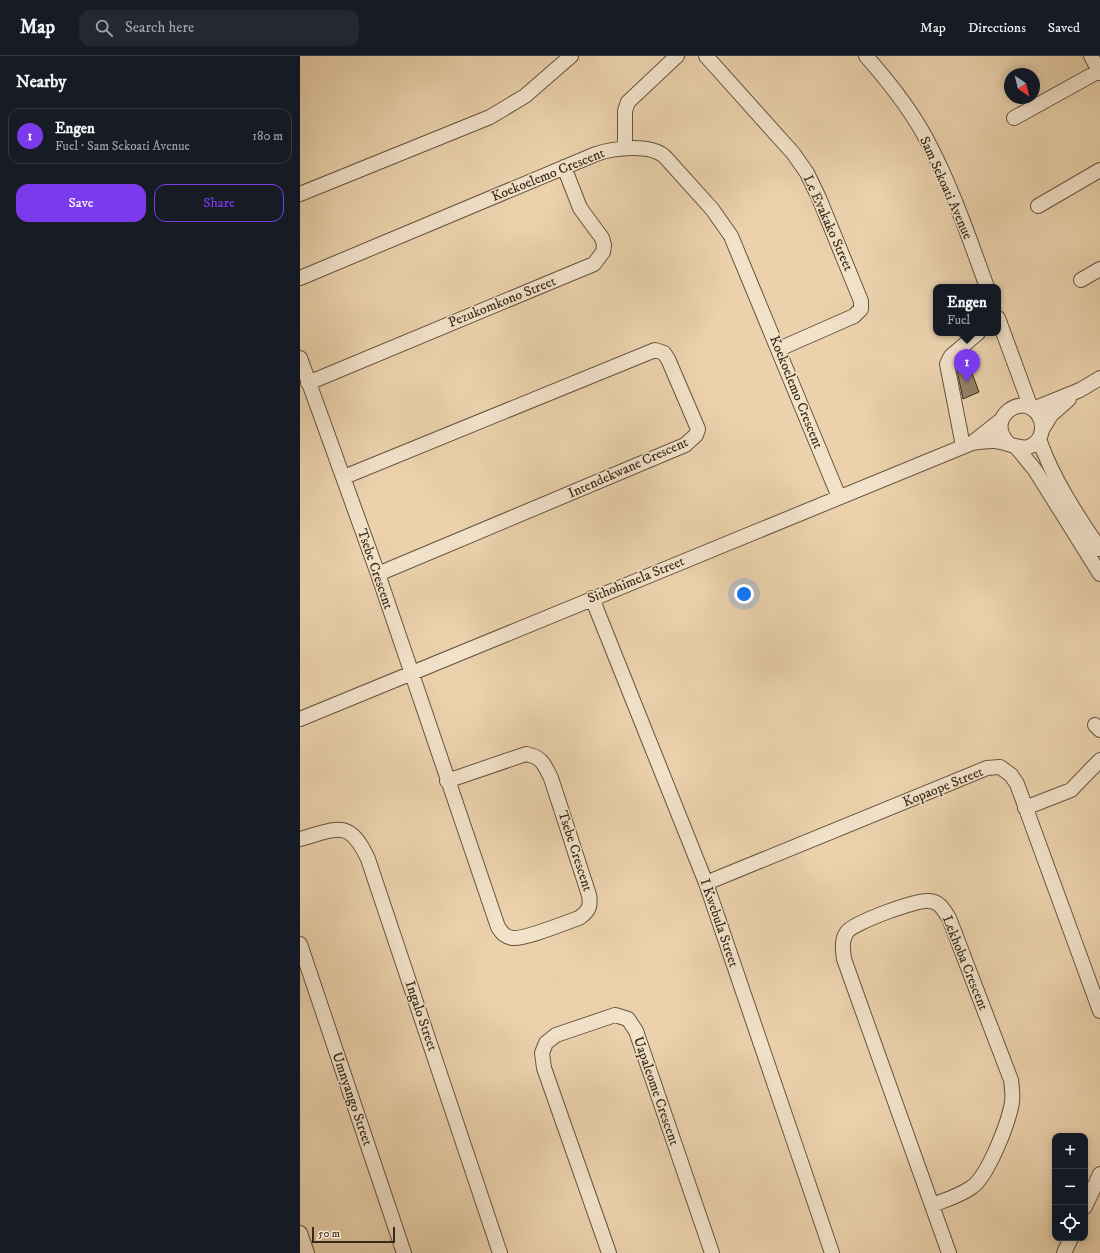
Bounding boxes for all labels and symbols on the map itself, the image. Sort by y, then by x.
north arrow [1004,68,1040,104]
street label: Sam Sekoati Avenue [915,134,977,243]
street label: Koekoelemo Crescent [489,144,608,206]
street label: Le Evakako Street [799,172,857,274]
street label: Pezukomkono Street [446,272,559,332]
street label: Koekoelemo Crescent [765,333,827,452]
pin: 1 [954,349,980,382]
street label: Intendekwane Crescent [565,433,691,503]
street label: Tsebe Crescent [353,526,397,612]
street label: Sithohimela Street [585,552,688,608]
your location [734,584,754,604]
street label: Kopaope Street [900,763,986,811]
street label: Tsebe Crescent [554,808,597,894]
street label: I Kwebula Street [695,876,743,970]
street label: Lekhoba Crescent [938,913,992,1014]
street label: Ingalo Street [401,979,442,1054]
street label: Uapaleome Crescent [629,1034,683,1148]
street label: Umnyango Street [328,1050,377,1149]
scale bar [312,1225,395,1244]

